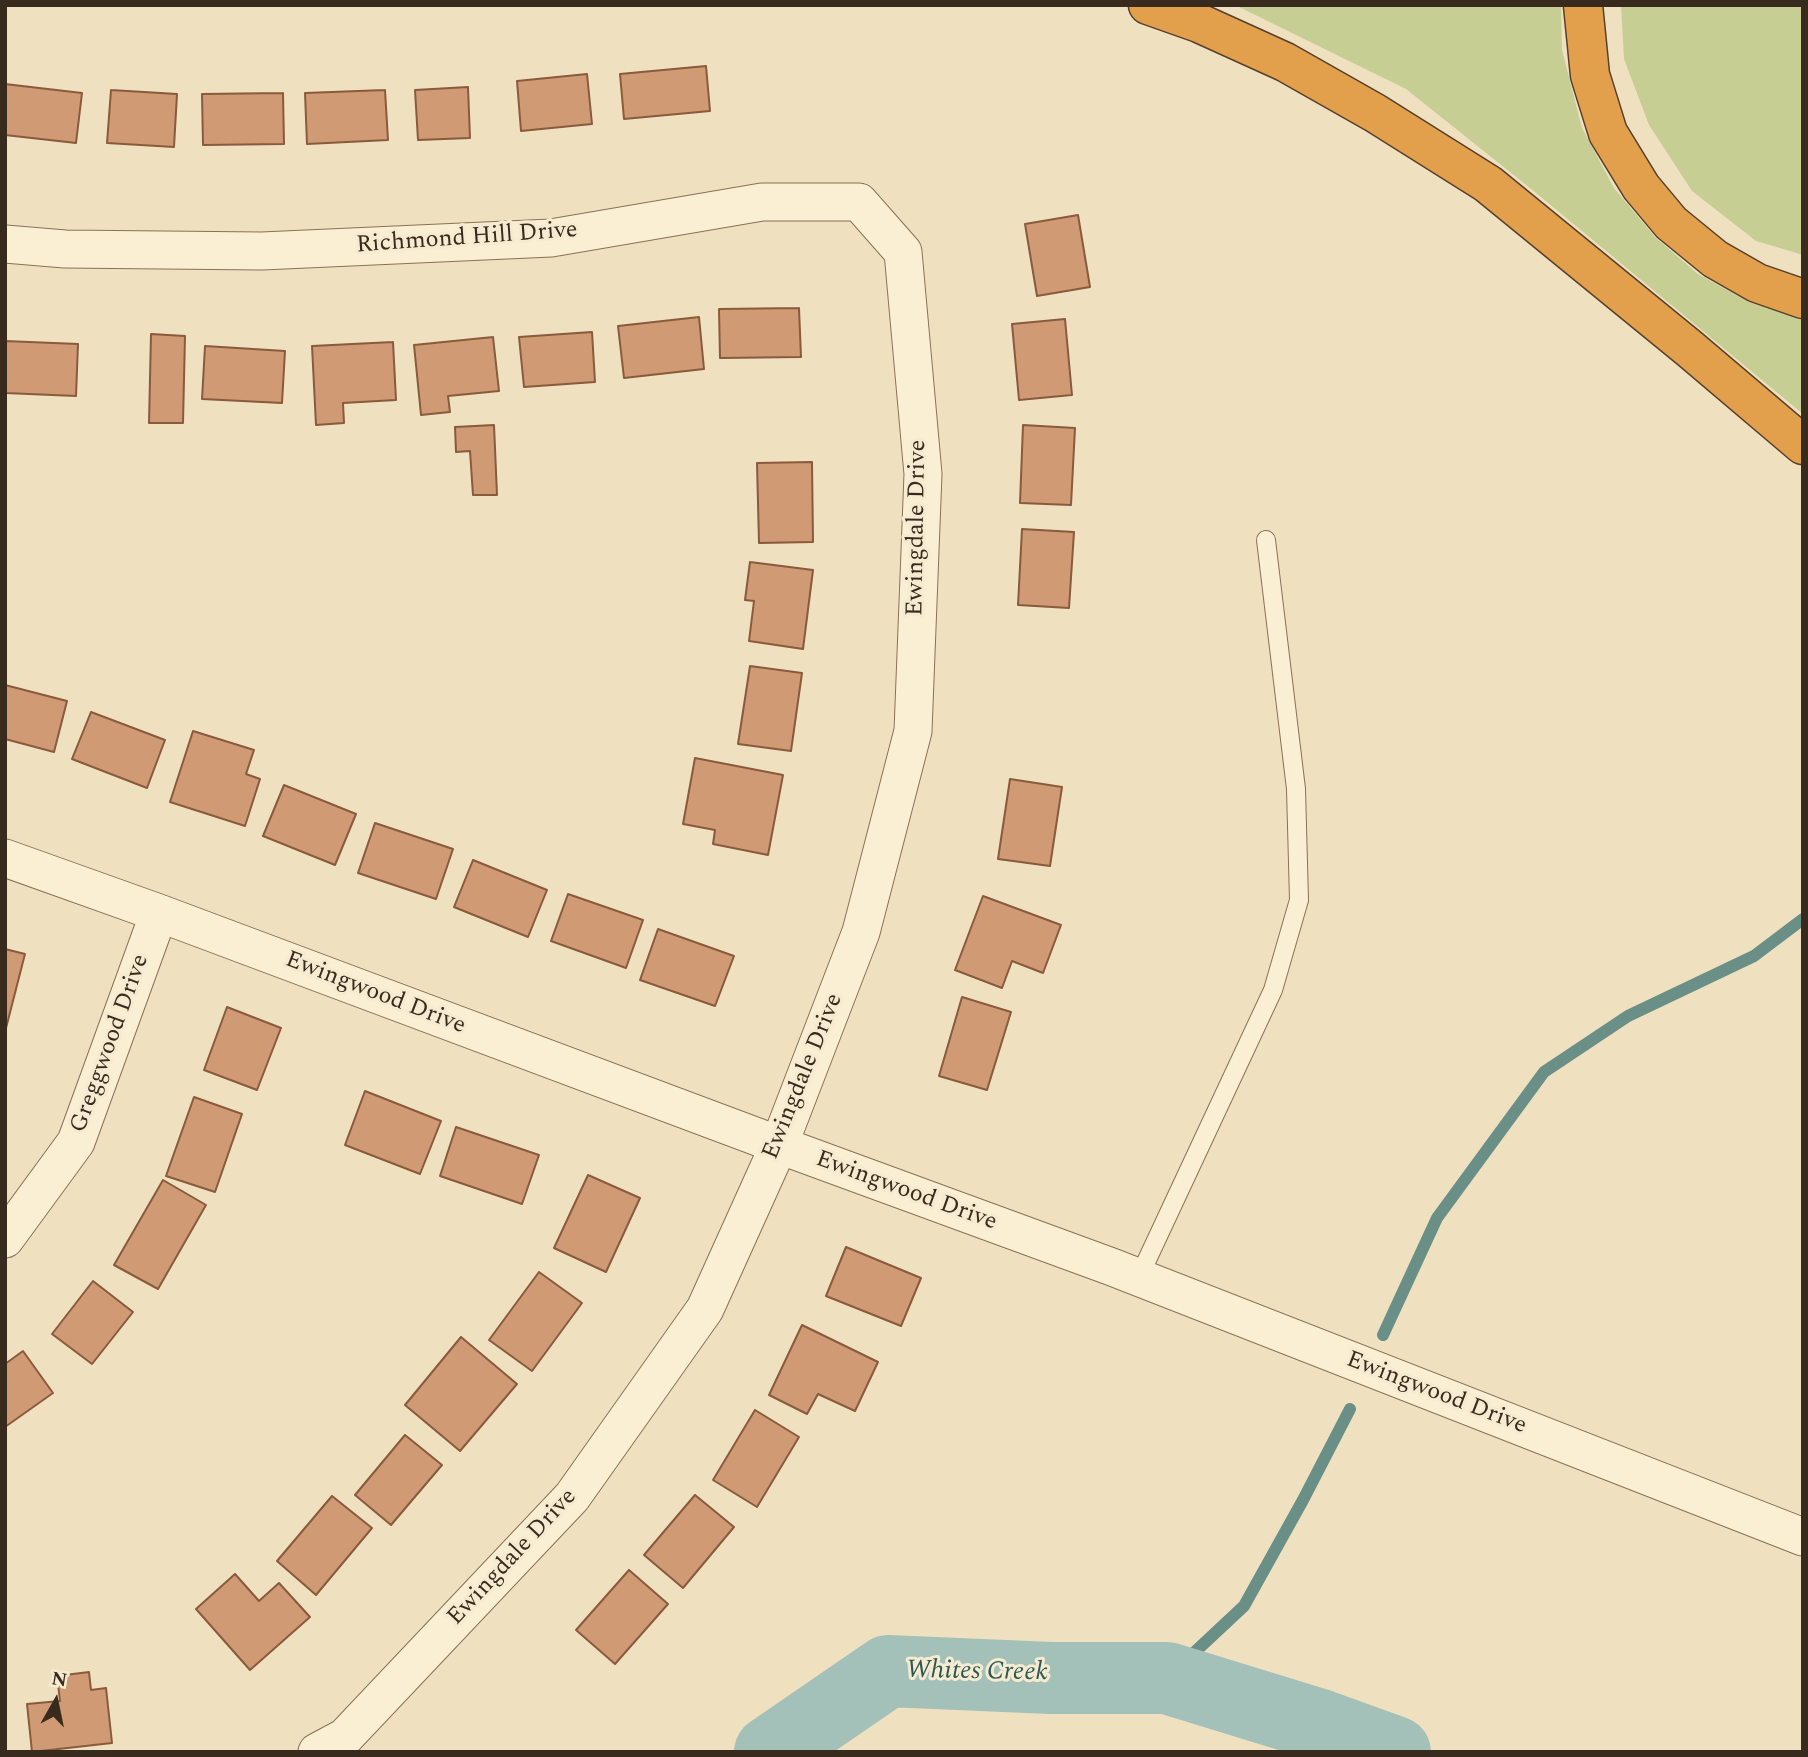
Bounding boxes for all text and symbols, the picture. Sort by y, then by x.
street label: Richmond Hill Drive [355,217,579,261]
street label: Ewingdale Drive [902,440,934,616]
street label: Ewingwood Drive [281,946,469,1042]
street label: Greggwood Drive [65,951,157,1137]
street label: Ewingdale Drive [758,990,850,1164]
street label: Ewingwood Drive [812,1146,1000,1238]
street label: Ewingwood Drive [1342,1346,1530,1442]
street label: Ewingdale Drive [442,1484,584,1632]
water label: Whites Creek [906,1656,1048,1690]
text: N [49,1664,69,1695]
north arrow [21,1666,91,1736]

